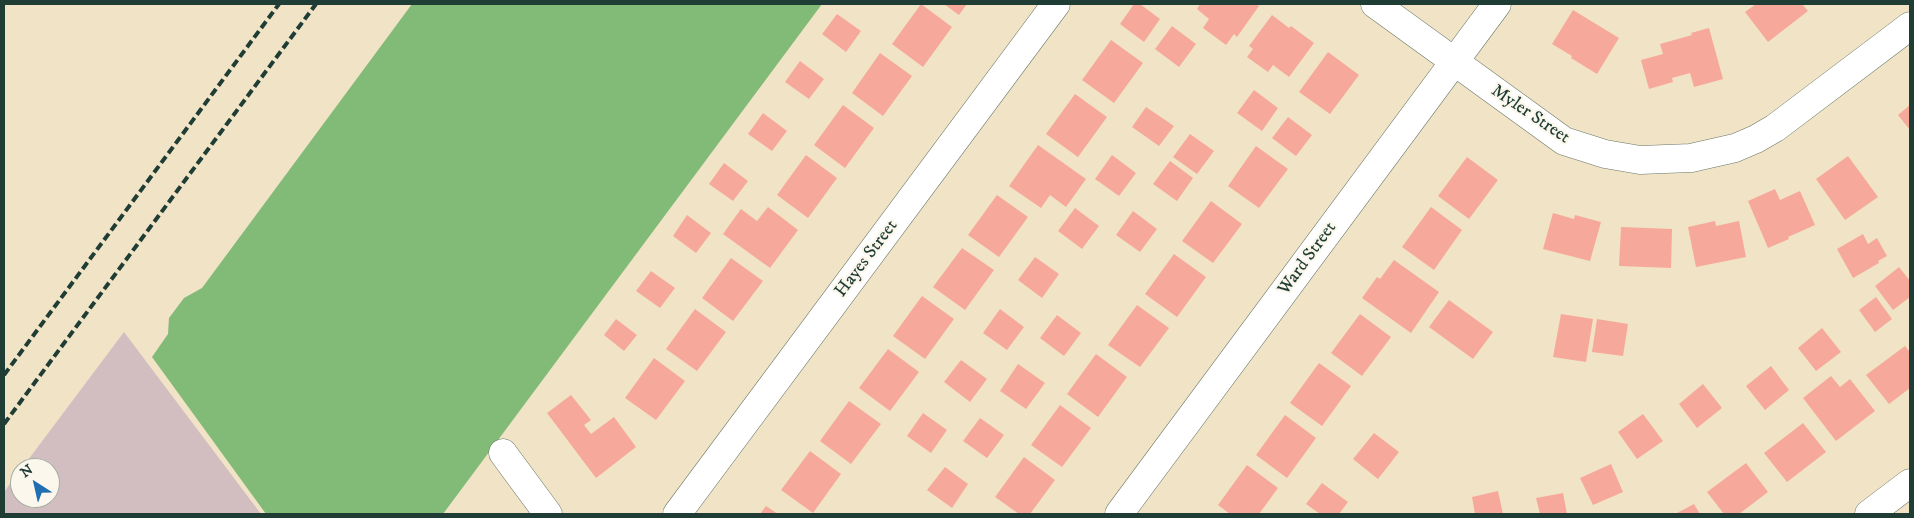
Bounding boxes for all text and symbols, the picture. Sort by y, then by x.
street label: Myler Street [1487,81,1573,149]
street label: Hayes Street [831,216,903,302]
street label: Ward Street [1274,218,1342,300]
north arrow [10,458,60,508]
text: N [17,461,37,482]

